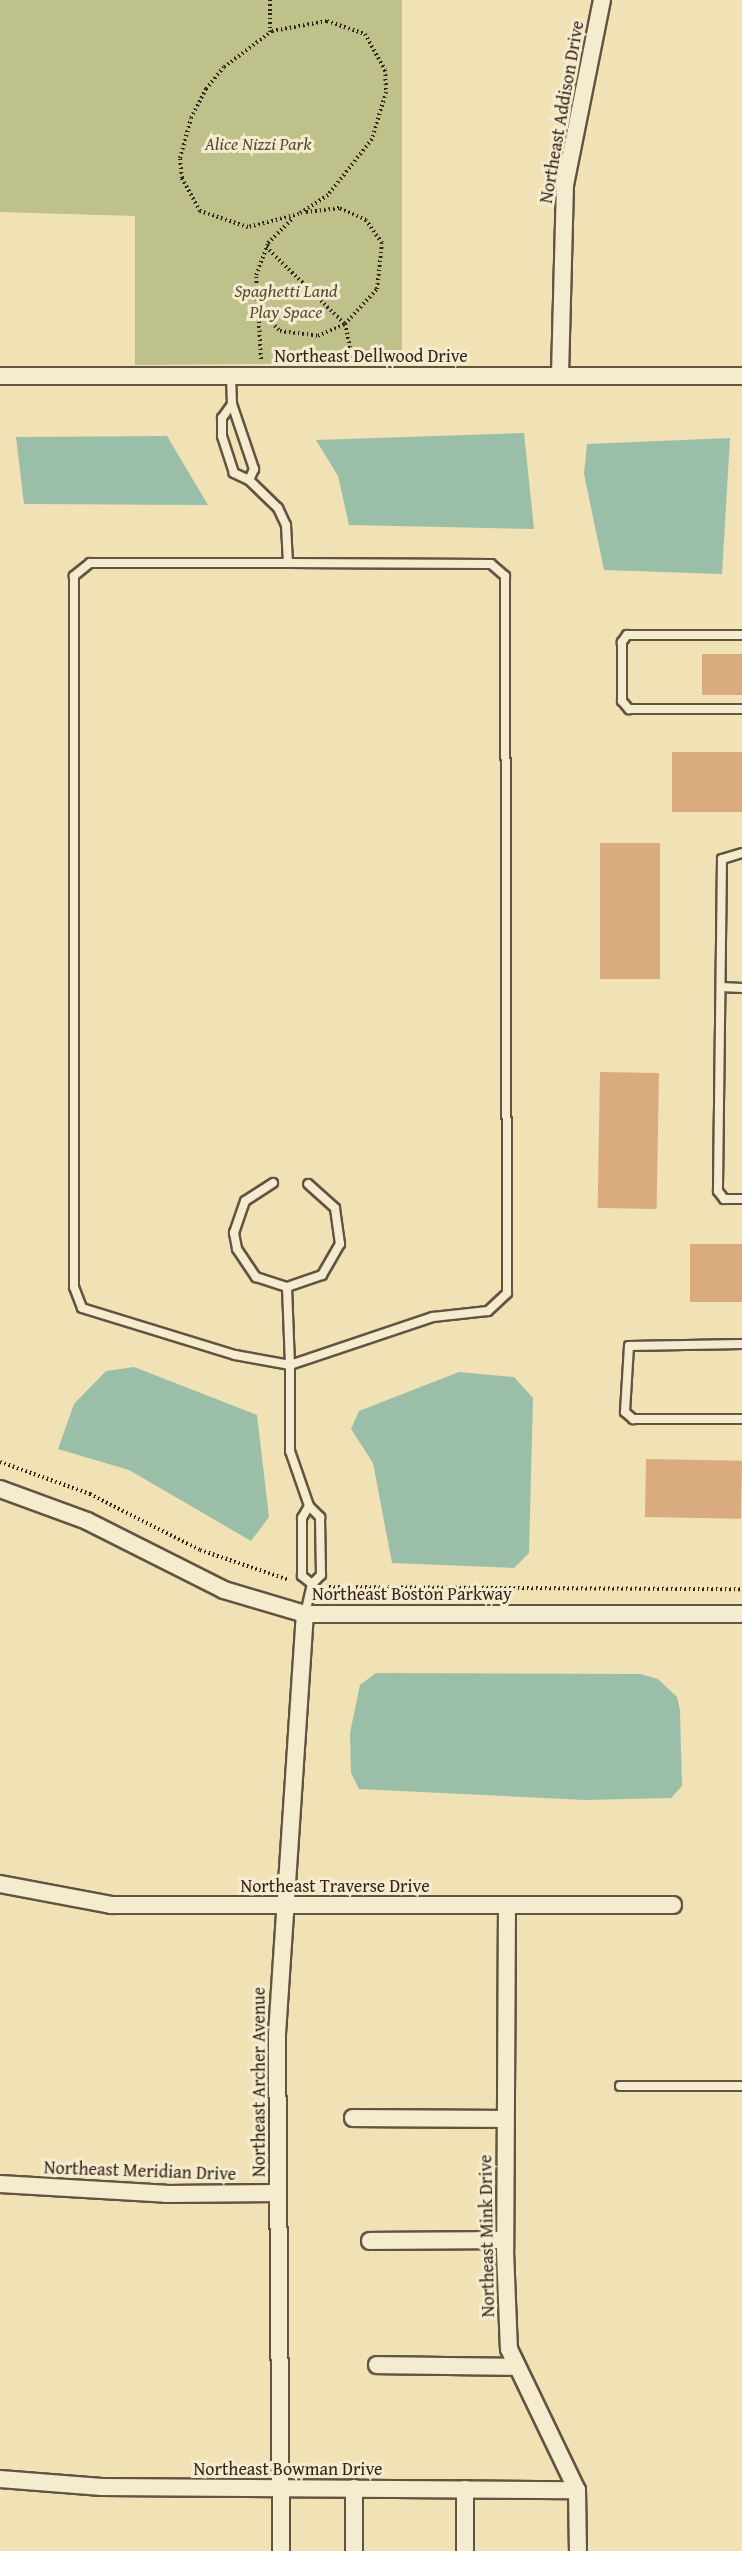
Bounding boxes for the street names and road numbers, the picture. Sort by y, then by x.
street label: Northeast Addison Drive [535,19,589,205]
street label: Northeast Dellwood Drive [274,345,468,367]
street label: Northeast Boston Parkway [312,1583,512,1605]
street label: Northeast Traverse Drive [240,1875,430,1897]
street label: Northeast Archer Avenue [248,1987,270,2177]
street label: Northeast Mink Drive [475,2154,499,2318]
street label: Northeast Meridian Drive [43,2157,237,2185]
street label: Northeast Bowman Drive [194,2458,382,2480]

